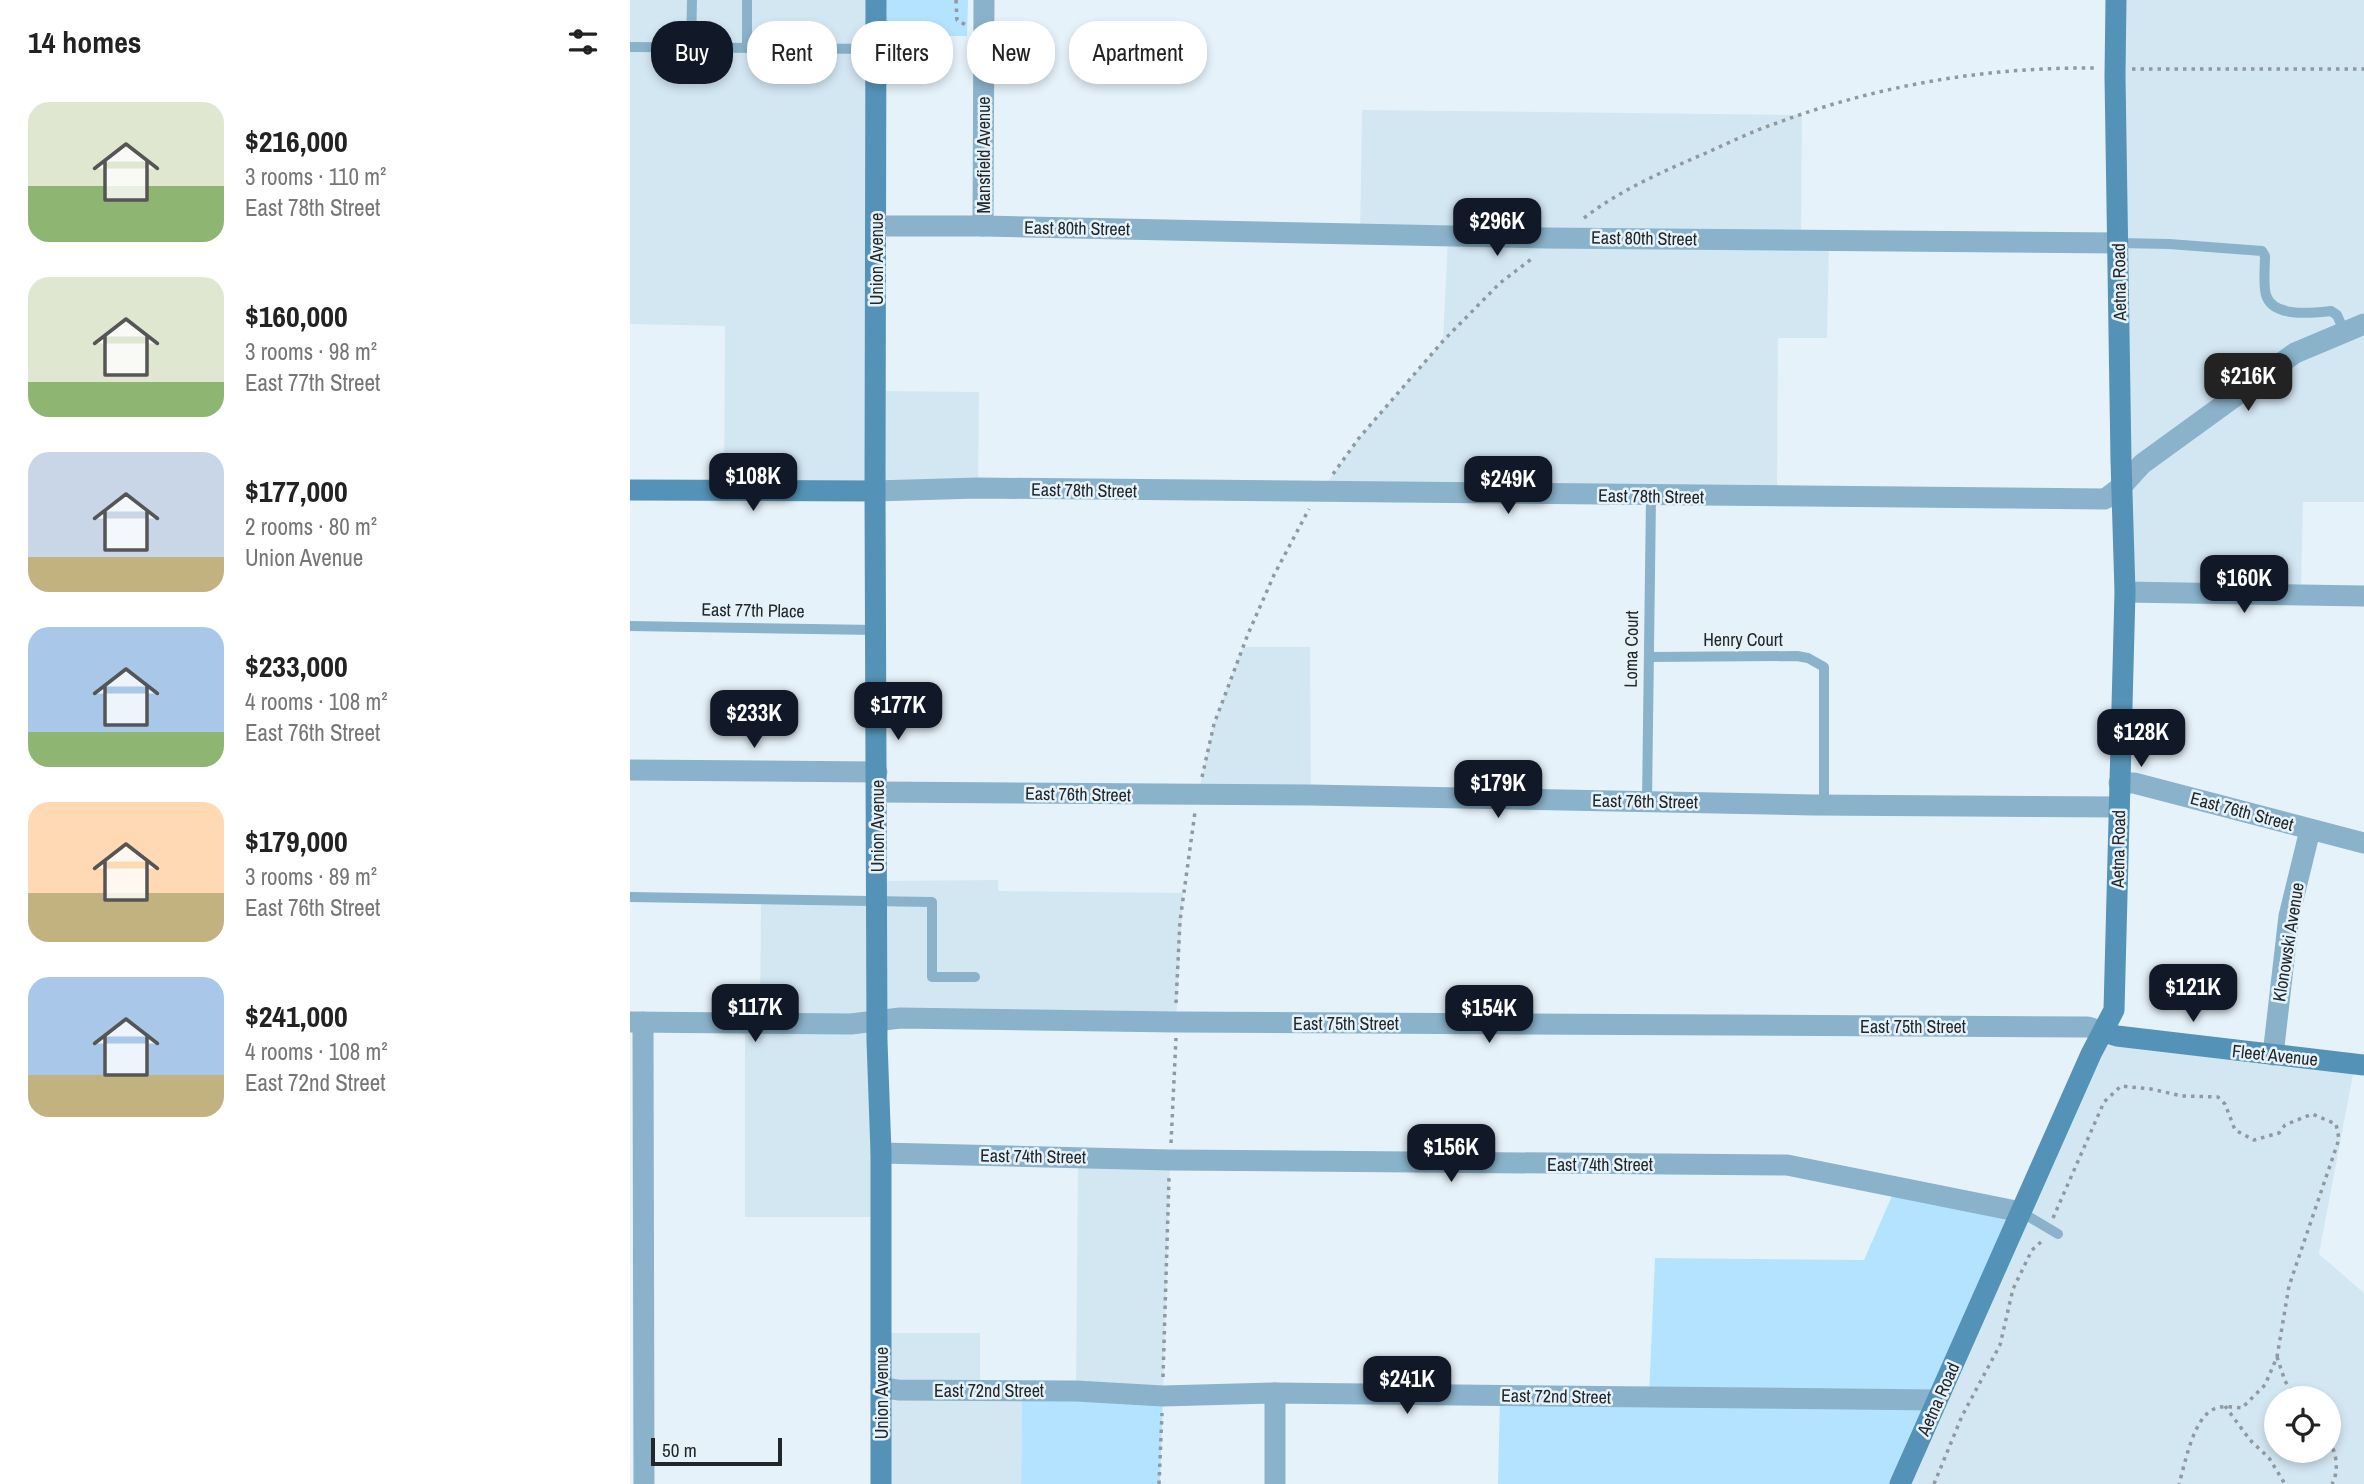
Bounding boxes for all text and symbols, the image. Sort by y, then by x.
chip: Buy [651,21,733,84]
chip: Rent [747,21,837,84]
chip: Filters [851,21,953,84]
chip: New [967,21,1055,84]
chip: Apartment [1069,21,1207,84]
text: 14 homes [28,22,142,62]
icon: filters [564,23,602,61]
street label: Mansfield Avenue [971,96,996,214]
text: $216,000 [245,121,348,161]
icon: home [84,130,168,214]
text: 3 rooms · 110 m² [245,161,386,192]
text: East 78th Street [245,192,380,223]
pin: $296K [1448,198,1546,258]
text: $296K [1469,205,1525,236]
street label: Union Avenue [864,213,889,305]
street label: East 80th Street [1024,215,1130,241]
street label: East 80th Street [1591,225,1697,251]
street label: Aetna Road [2106,243,2132,322]
text: $160,000 [245,296,348,336]
icon: home [84,305,168,389]
text: 3 rooms · 98 m² [245,336,377,367]
pin: $216K [2199,354,2297,413]
text: $216K [2220,360,2276,391]
text: East 77th Street [245,367,380,398]
pin: $108K [704,454,802,513]
pin: $249K [1459,456,1557,516]
text: $108K [725,460,781,491]
text: $249K [1480,463,1536,494]
text: $177,000 [245,471,348,511]
street label: East 78th Street [1031,477,1137,503]
icon: home [84,480,168,564]
street label: East 78th Street [1598,483,1704,509]
text: 2 rooms · 80 m² [245,511,377,542]
text: Union Avenue [245,542,363,573]
pin: $160K [2195,556,2293,615]
text: $160K [2216,562,2272,593]
street label: East 77th Place [701,597,805,623]
street label: Loma Court [1618,610,1644,688]
street label: Henry Court [1703,627,1783,652]
text: $233,000 [245,646,348,686]
icon: home [84,655,168,739]
pin: $177K [849,682,947,742]
text: 4 rooms · 108 m² [245,686,388,717]
text: $177K [870,689,926,720]
pin: $233K [705,690,803,750]
text: $233K [726,697,782,728]
pin: $128K [2092,710,2190,769]
text: $128K [2113,716,2169,747]
text: East 76th Street [245,717,380,748]
pin: $179K [1449,760,1547,820]
text: $179K [1470,767,1526,798]
street label: Union Avenue [865,780,890,872]
street label: East 76th Street [1025,781,1131,807]
street label: East 76th Street [2188,785,2296,837]
street label: East 76th Street [1592,788,1698,814]
street label: Aetna Road [2105,810,2131,889]
text: $179,000 [245,821,348,861]
icon: home [84,830,168,914]
text: 3 rooms · 89 m² [245,861,377,892]
street label: Klonowski Avenue [2266,881,2310,1003]
text: East 76th Street [245,892,380,923]
pin: $121K [2144,964,2242,1024]
text: $121K [2165,971,2221,1002]
pin: $117K [706,984,804,1044]
pin: $154K [1440,986,1538,1045]
text: $117K [728,991,782,1022]
text: $154K [1461,992,1517,1023]
text: $241,000 [245,996,348,1036]
icon: home [84,1005,168,1089]
street label: East 75th Street [1293,1011,1399,1036]
street label: East 75th Street [1860,1014,1966,1039]
text: 4 rooms · 108 m² [245,1036,388,1067]
street label: Fleet Avenue [2231,1038,2319,1072]
text: East 72nd Street [245,1067,386,1098]
pin: $156K [1402,1124,1500,1184]
text: $156K [1423,1131,1479,1162]
street label: East 74th Street [980,1143,1086,1169]
street label: East 74th Street [1547,1152,1653,1177]
street label: Union Avenue [869,1347,894,1439]
pin: $241K [1358,1356,1456,1416]
street label: Aetna Road [1910,1358,1965,1441]
text: $241K [1379,1363,1435,1394]
street label: East 72nd Street [934,1378,1044,1403]
street label: East 72nd Street [1501,1383,1611,1409]
map controls [2264,1386,2341,1463]
button: locate [2264,1386,2341,1463]
scale bar [651,1435,782,1467]
text: 50 m [662,1437,697,1463]

